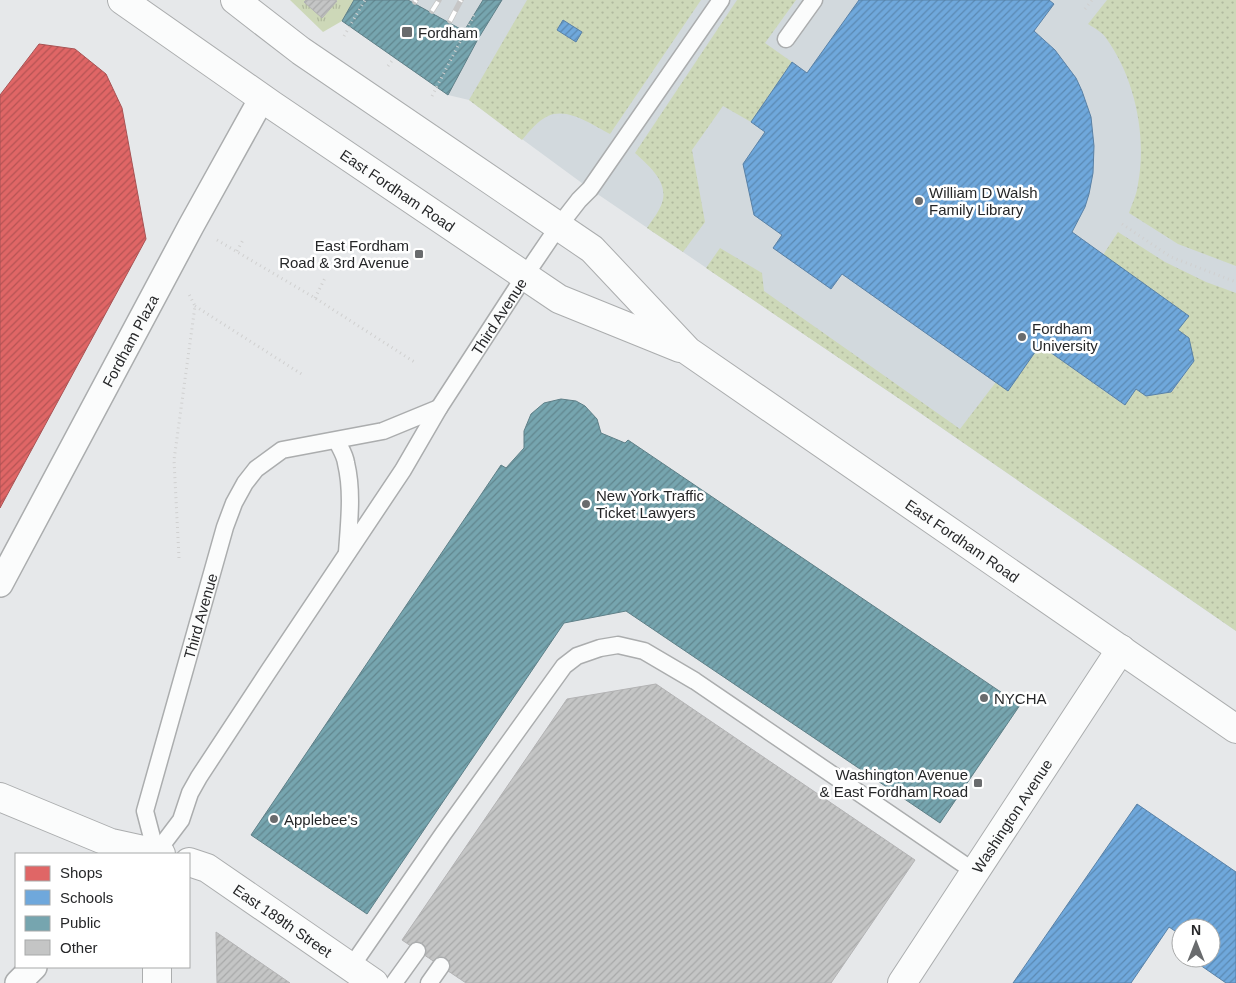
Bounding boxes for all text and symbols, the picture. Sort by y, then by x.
place label: Fordham [418,24,478,41]
marker: Fordham [400,25,414,39]
street label: East Fordham Road [337,145,458,235]
place label: William D Walsh Family Library [929,184,1038,218]
marker: William D Walsh Family Library [913,195,925,207]
place label: East Fordham Road & 3rd Avenue [279,237,409,271]
marker: East Fordham Road & 3rd Avenue [413,248,425,260]
street label: Third Avenue [467,275,530,358]
street label: Fordham Plaza [98,291,162,389]
place label: Fordham University [1032,320,1098,354]
marker: Fordham University [1016,331,1028,343]
place label: New York Traffic Ticket Lawyers [596,487,705,521]
street label: East Fordham Road [902,495,1023,586]
marker: New York Traffic Ticket Lawyers [580,498,592,510]
street label: Third Avenue [180,571,220,661]
place label: NYCHA [994,690,1047,707]
marker: NYCHA [978,692,990,704]
street label: Washington Avenue [968,756,1055,876]
place label: Washington Avenue & East Fordham Road [820,766,968,800]
marker: Washington Avenue & East Fordham Road [972,777,984,789]
place label: Applebee's [284,811,358,828]
marker: Applebee's [268,813,280,825]
legend [15,853,190,968]
text: Shops [60,864,103,881]
street label: East 189th Street [230,880,336,961]
text: Schools [60,889,113,906]
text: Public [60,914,101,931]
north arrow [1171,918,1221,968]
text: N [1191,922,1201,938]
text: Other [60,939,98,956]

